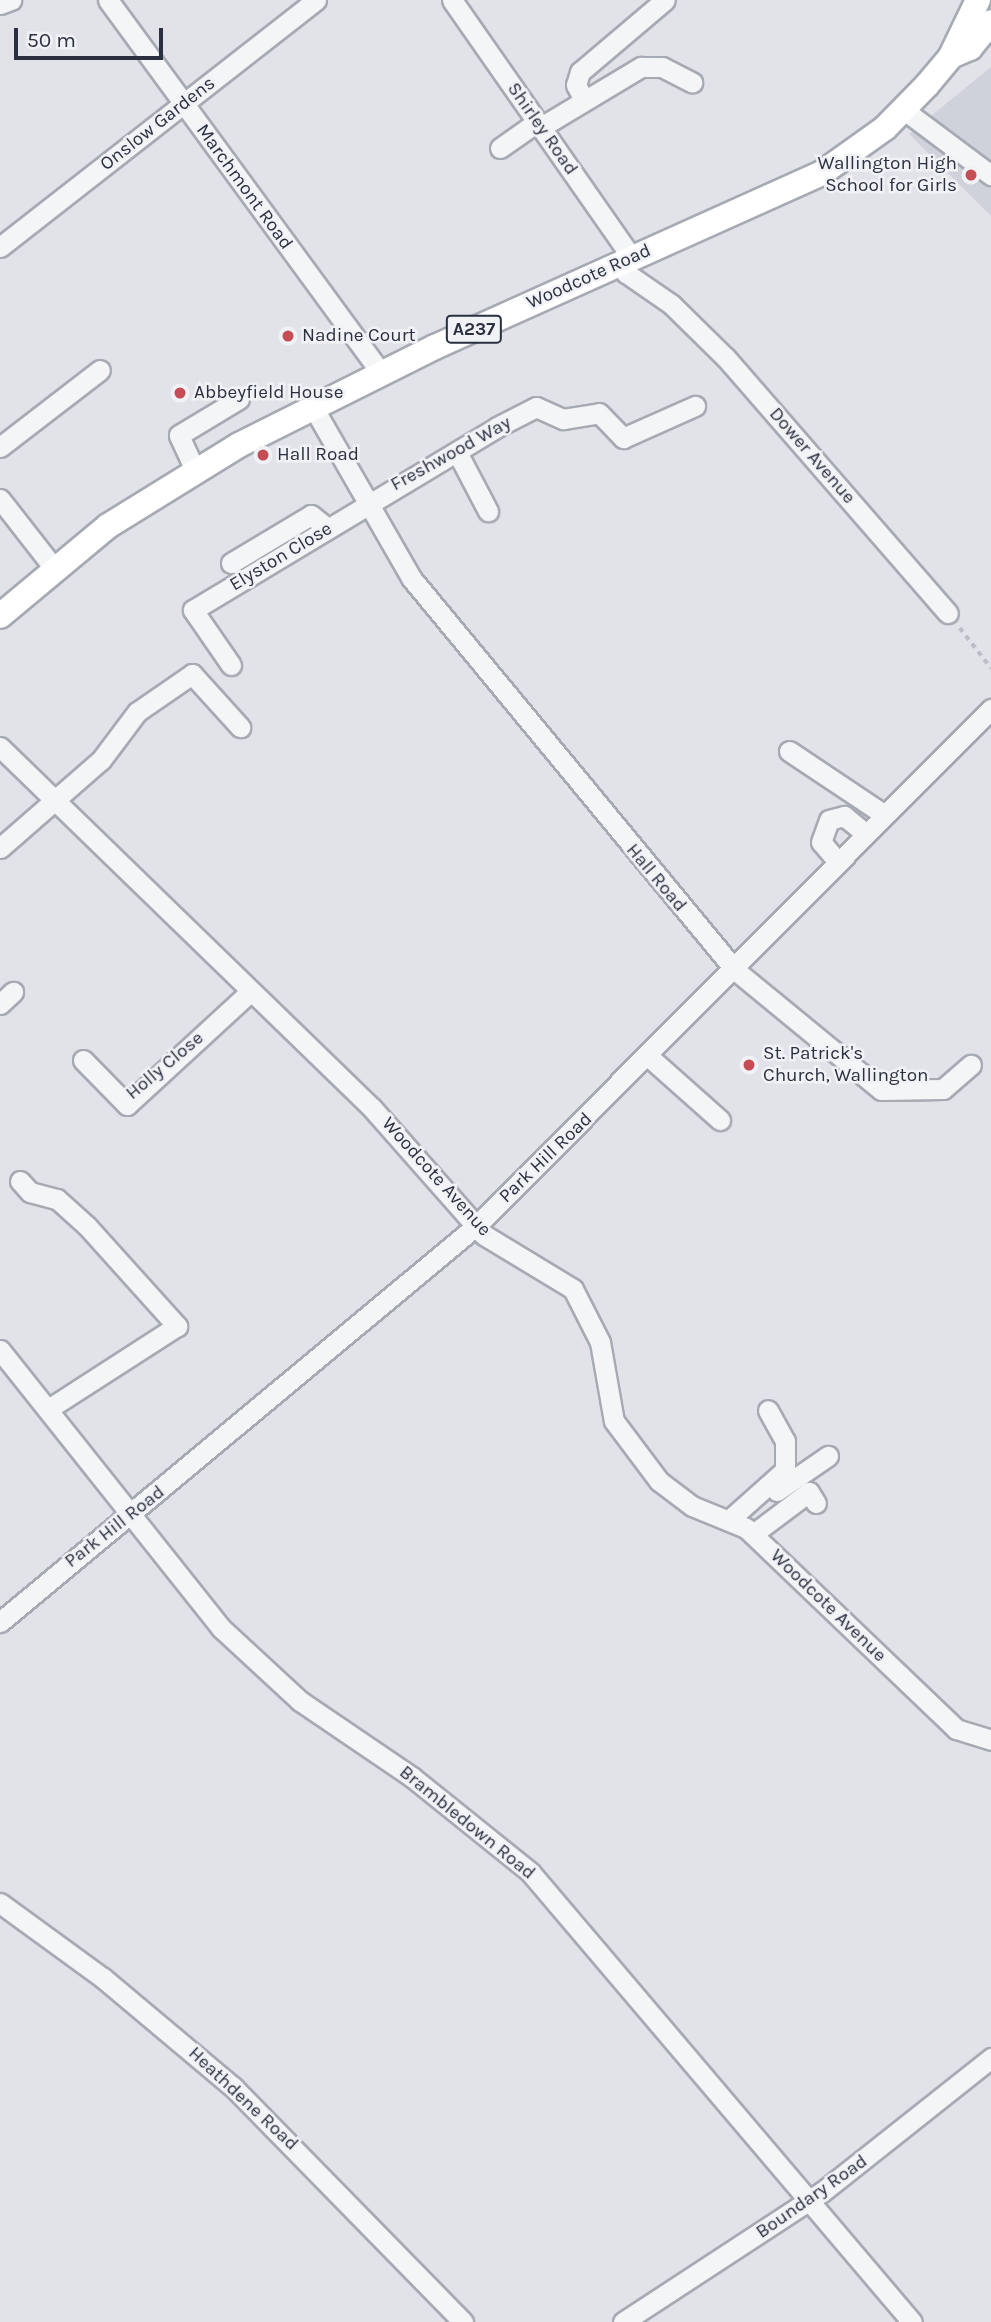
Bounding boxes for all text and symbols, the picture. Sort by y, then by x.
scale bar [18,14,166,58]
text: 50 m [27,28,76,52]
street label: Onslow Gardens [96,72,220,176]
street label: Shirley Road [502,78,582,180]
street label: Marchmont Road [191,120,297,254]
place label: Wallington High School for Girls [818,153,957,197]
marker: Wallington High School for Girls [963,167,979,183]
street label: Woodcote Road [523,239,655,315]
road number: A237 [444,314,504,344]
place label: Nadine Court [302,325,416,347]
marker: Nadine Court [280,328,296,344]
place label: Abbeyfield House [194,382,343,404]
marker: Abbeyfield House [172,385,188,401]
street label: Dower Avenue [764,403,860,509]
street label: Freshwood Way [387,412,515,496]
place label: Hall Road [277,444,359,466]
marker: Hall Road [255,447,271,463]
street label: Elyston Close [226,518,336,596]
street label: Hall Road [621,839,691,917]
street label: Holly Close [122,1027,208,1105]
place label: St. Patrick's Church, Wallington [763,1043,929,1087]
marker: St. Patrick's Church, Wallington [741,1057,757,1073]
street label: Park Hill Road [495,1108,597,1208]
street label: Woodcote Avenue [376,1113,496,1241]
street label: Park Hill Road [61,1481,169,1573]
street label: Woodcote Avenue [765,1545,891,1667]
street label: Brambledown Road [394,1761,540,1885]
street label: Heathdene Road [183,2042,303,2156]
street label: Boundary Road [752,2150,872,2244]

